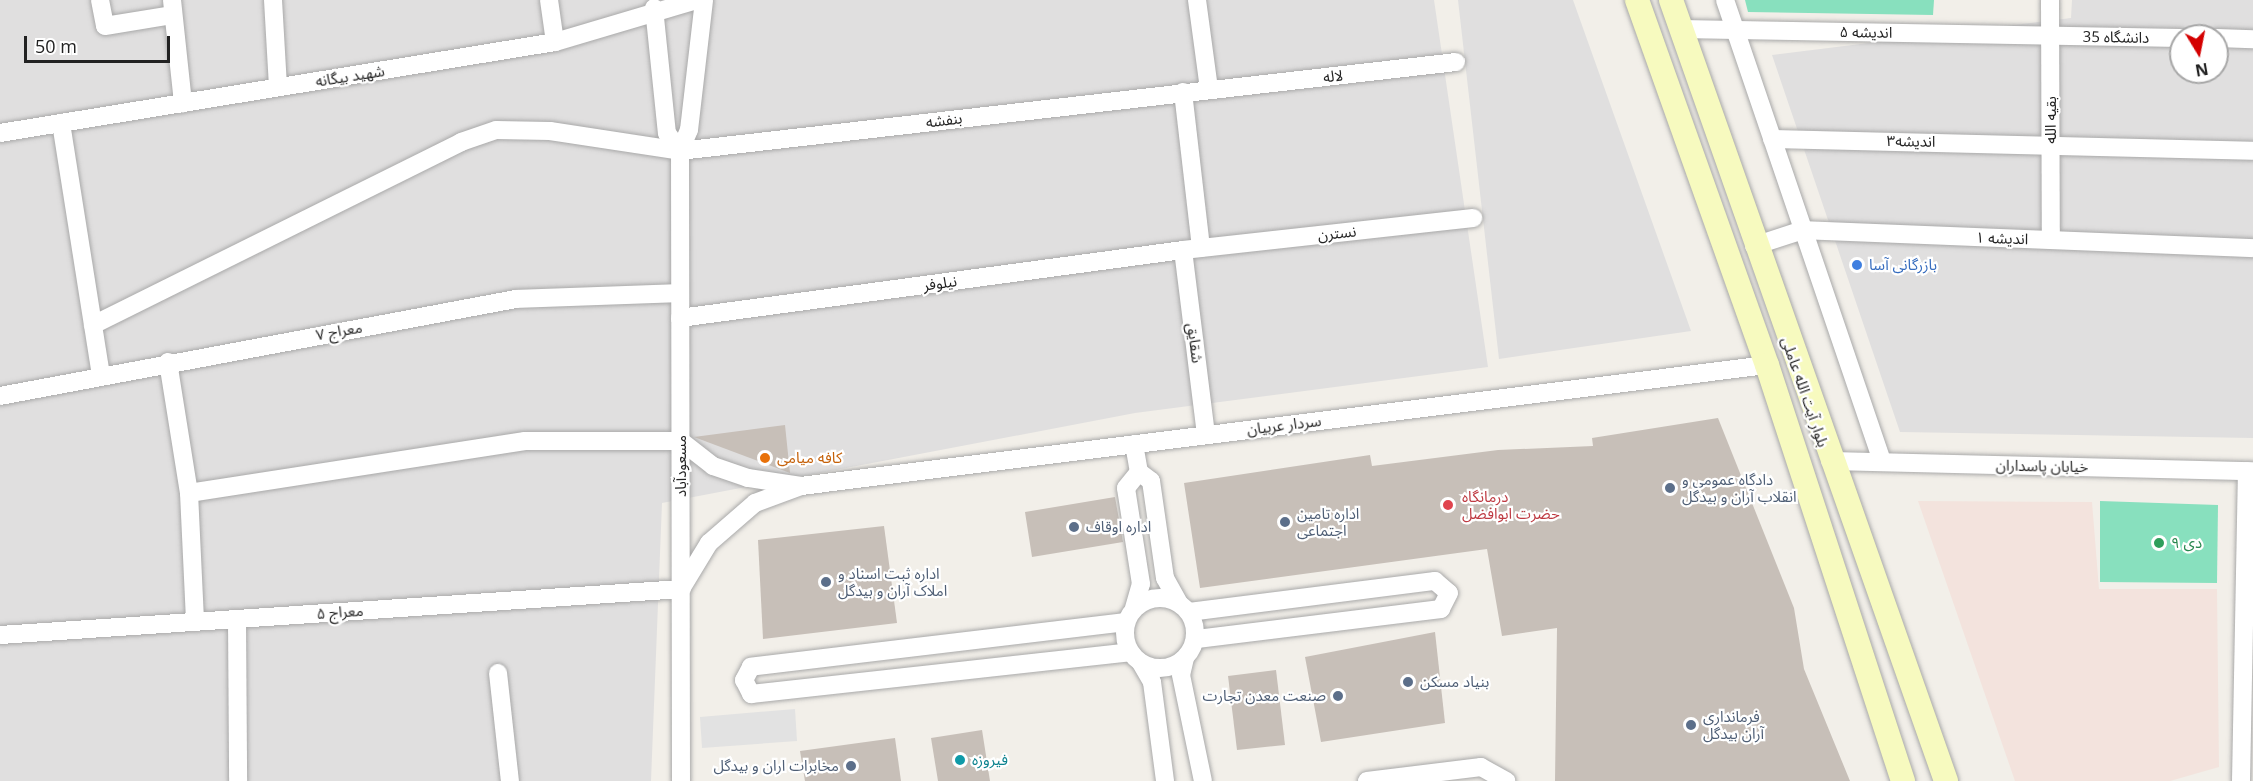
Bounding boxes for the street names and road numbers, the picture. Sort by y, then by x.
street label: اندیشه ۵ [1840,23,1892,41]
street label: دانشگاه 35 [2083,27,2149,47]
street label: شهید بیگانه [314,62,386,90]
street label: لاله [1322,66,1344,86]
street label: بقیه الله [2042,96,2060,144]
street label: بنفشه [925,109,963,131]
street label: اندیشه۳ [1887,132,1935,150]
street label: نسترن [1317,222,1357,244]
street label: اندیشه ۱ [1975,228,2029,248]
street label: نیلوفر [922,272,958,294]
street label: معراج ۷ [314,318,364,344]
street label: شقایق [1184,322,1206,364]
street label: بلوار آیت‌ الله عاملی [1778,335,1832,449]
street label: سردار عربیان [1246,412,1322,438]
street label: مسعودآباد [672,435,690,497]
street label: خیابان پاسداران [1996,456,2088,476]
street label: معراج ۵ [316,601,364,623]

